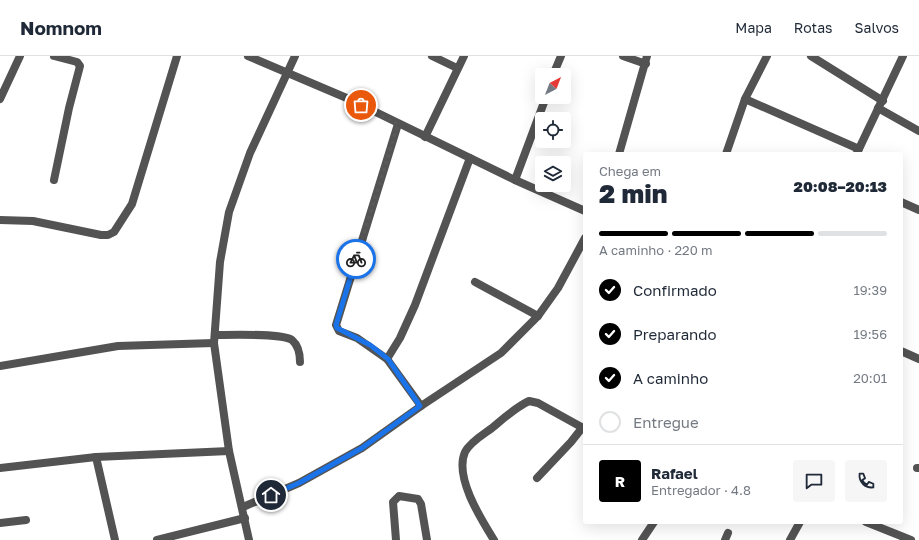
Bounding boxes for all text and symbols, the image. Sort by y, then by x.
text: Nomnom [20,16,102,39]
text: Mapa [735,19,772,36]
text: Rotas [794,19,833,36]
text: Salvos [855,19,899,36]
north arrow [535,68,571,104]
map controls [535,68,571,192]
pin [344,88,378,122]
icon: bag [350,94,372,116]
button: locate [535,112,571,148]
button: layers [535,156,571,192]
text: Chega em [599,163,661,179]
text: 20:08–20:13 [794,177,887,195]
text: 2 min [599,178,667,209]
courier [336,239,376,279]
text: A caminho · 220 m [599,242,712,258]
icon: bike [345,248,367,270]
icon: check [599,279,621,301]
text: Confirmado [633,281,717,299]
text: 19:39 [853,282,887,298]
icon: check [599,323,621,345]
text: Preparando [633,325,717,343]
text: 19:56 [854,326,887,342]
icon: check [599,367,621,389]
text: A caminho [633,369,708,387]
text: 20:01 [853,370,887,386]
text: Entregue [633,413,699,431]
button: chat [793,460,835,502]
button: phone [845,460,887,502]
text: Rafael [651,464,698,482]
text: R [615,472,625,490]
pin [254,478,288,512]
text: Entregador · 4.8 [651,482,751,498]
icon: home [260,484,282,506]

